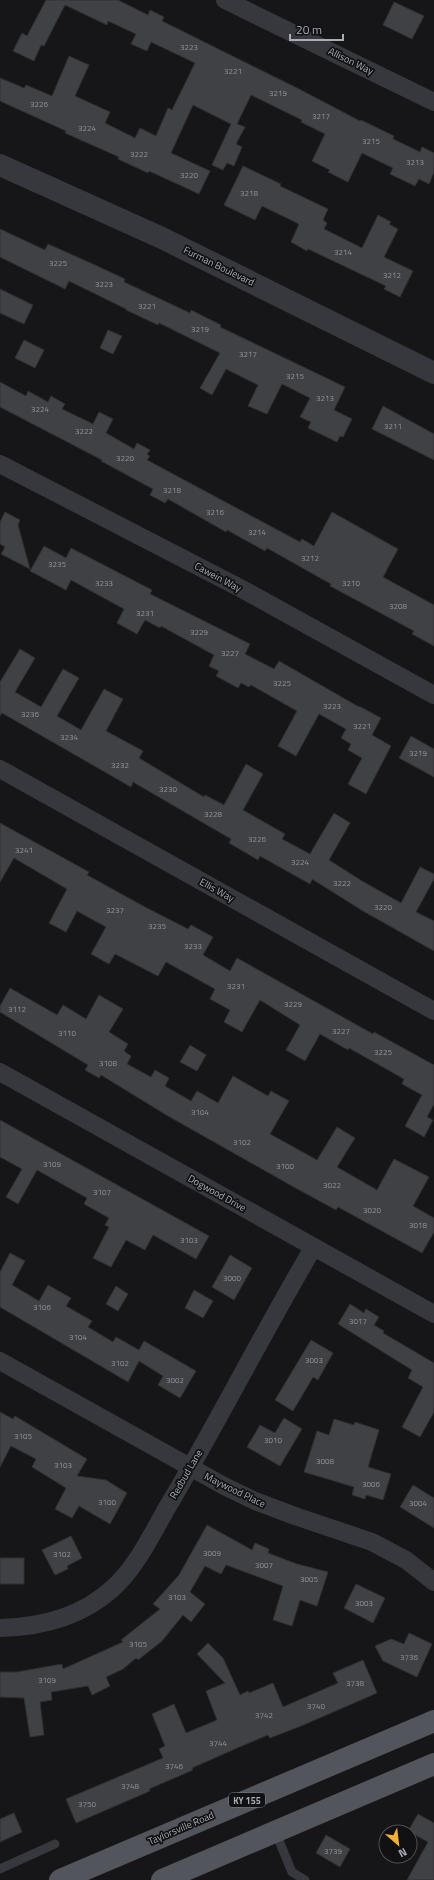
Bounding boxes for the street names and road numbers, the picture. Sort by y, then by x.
street label: Allison Way [326,44,376,79]
street label: Furman Boulevard [181,242,257,290]
street label: Cawein Way [192,558,244,596]
street label: Ellis Way [197,874,237,906]
street label: Dogwood Drive [185,1171,249,1215]
street label: Redbud Lane [166,1447,206,1501]
street label: Maywood Place [202,1469,268,1511]
road number: KY 155 [229,1793,265,1807]
street label: Taylorsville Road [146,1807,216,1849]

